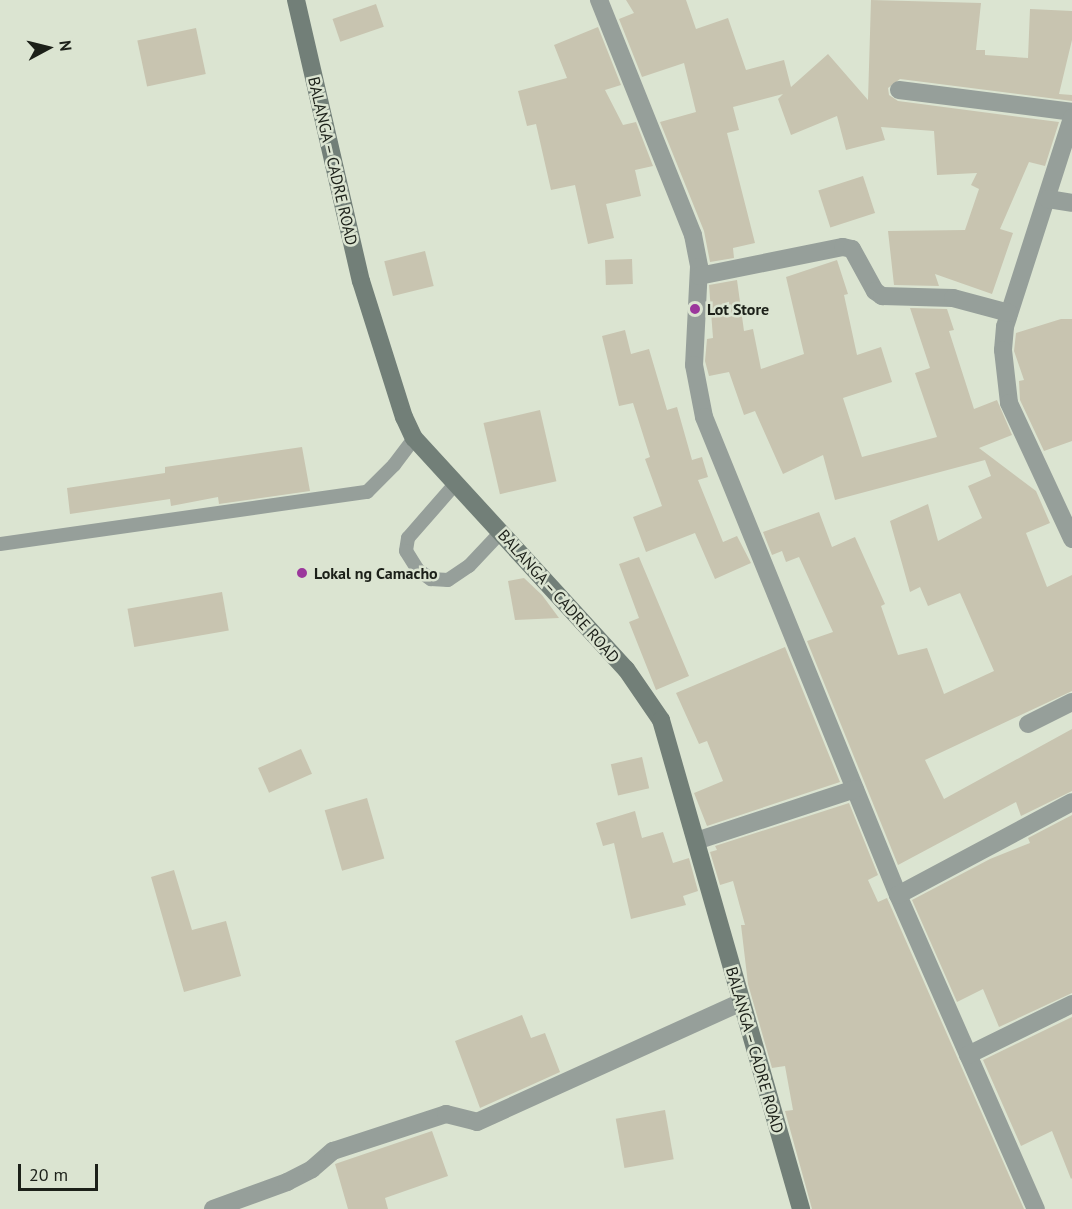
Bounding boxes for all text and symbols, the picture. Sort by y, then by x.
north arrow [18,18,78,78]
text: N [55,39,76,52]
street label: BALANGA – CADRE ROAD [304,73,362,249]
place label: Lot Store [707,299,769,319]
marker: Lot Store [688,302,702,316]
street label: BALANGA – CADRE ROAD [493,524,625,668]
place label: Lokal ng Camacho [314,563,438,583]
marker: Lokal ng Camacho [295,566,309,580]
street label: BALANGA – CADRE ROAD [722,963,788,1137]
scale bar [21,1152,100,1190]
text: 20 m [29,1163,68,1186]

